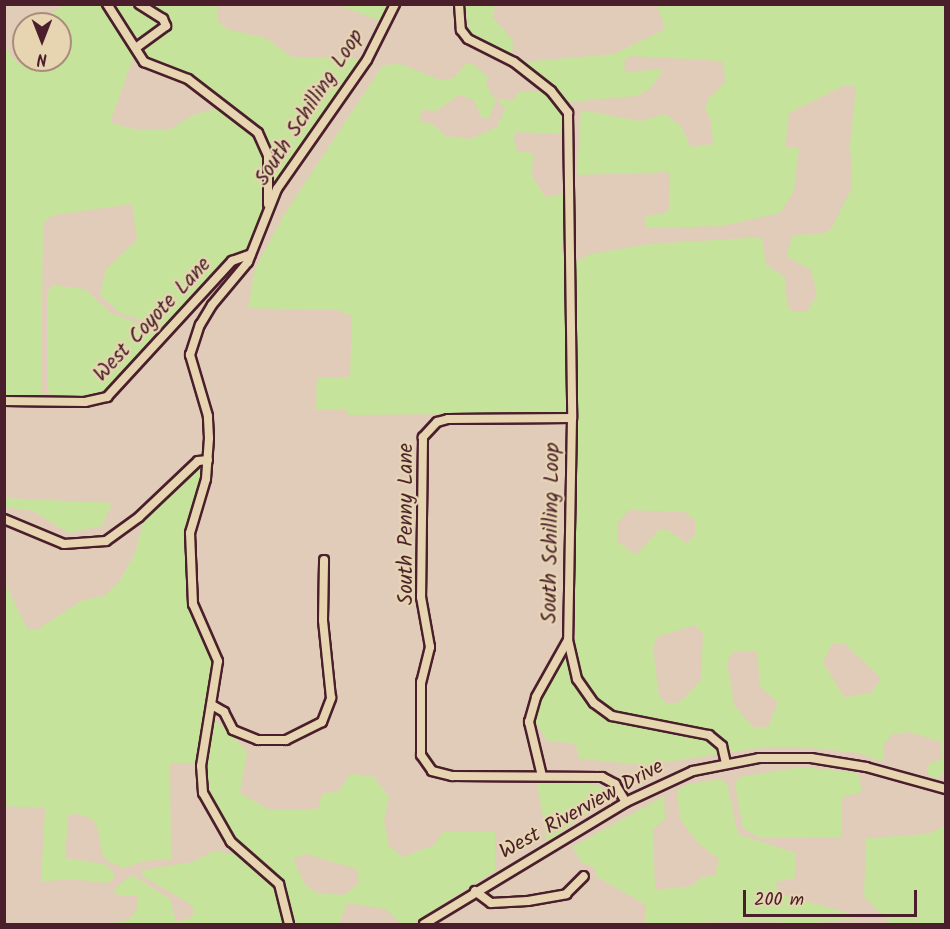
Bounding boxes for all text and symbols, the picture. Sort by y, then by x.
north arrow [12,12,72,72]
street label: South Schilling Loop [250,25,370,191]
text: N [37,46,47,71]
street label: West Coyote Lane [89,253,217,387]
street label: South Schilling Loop [538,442,566,624]
street label: South Penny Lane [394,443,420,605]
street label: West Riverview Drive [496,754,668,866]
scale bar [746,878,920,916]
text: 200 m [754,886,804,915]

